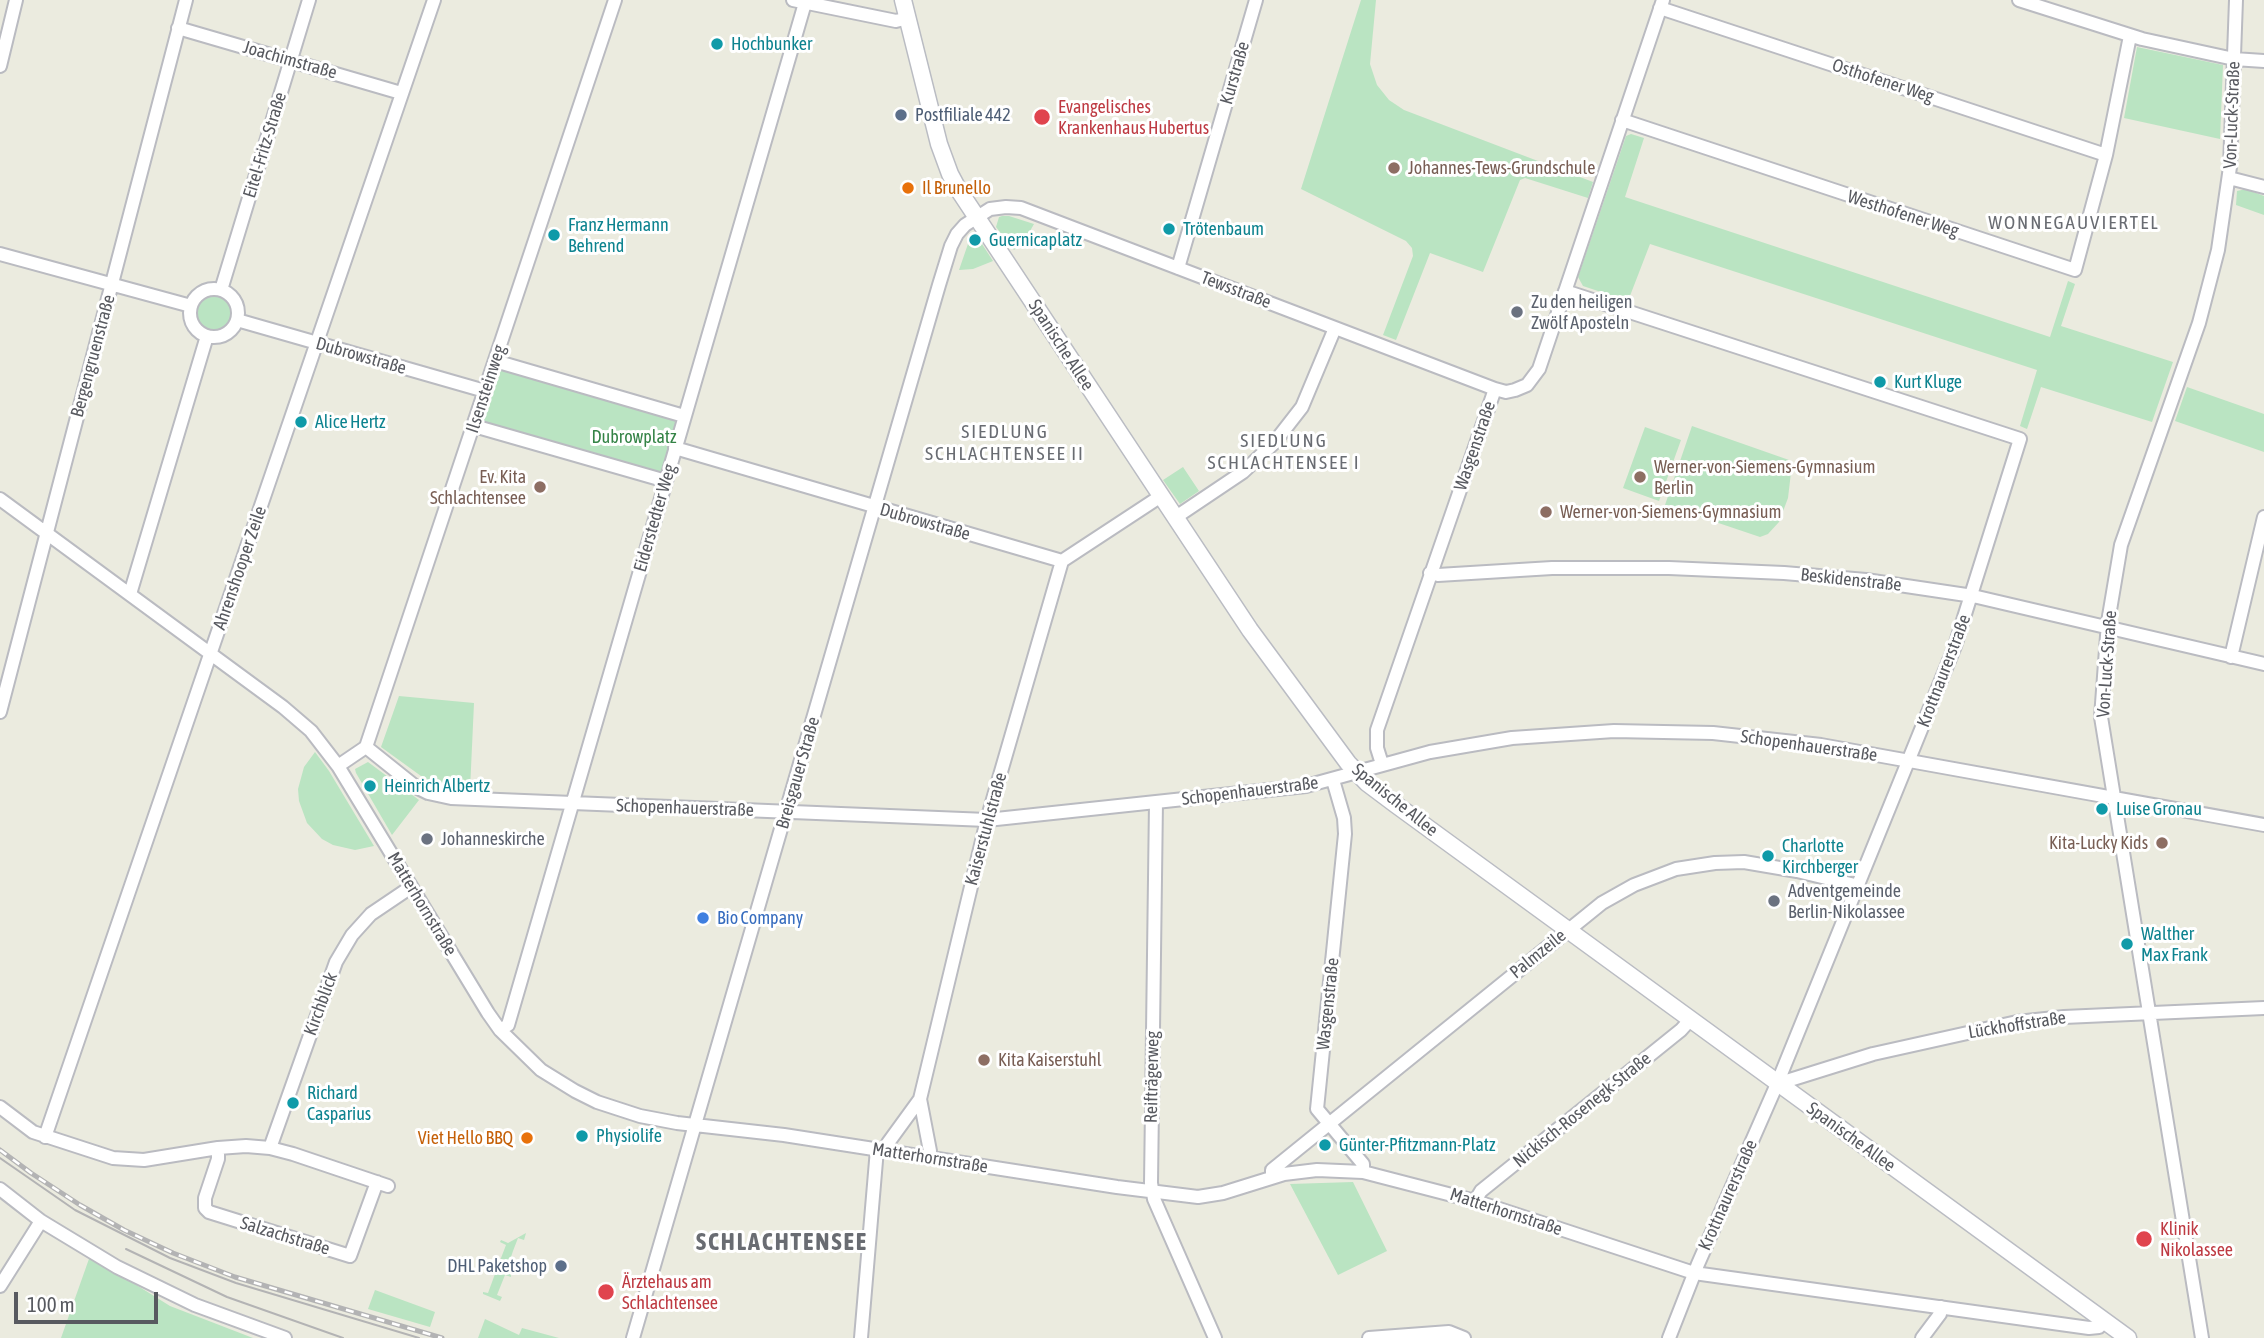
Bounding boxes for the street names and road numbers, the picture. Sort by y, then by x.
street label: Joachimstraße [241,36,339,84]
street label: Kurstraße [1216,39,1254,107]
street label: Osthofener Weg [1830,54,1936,108]
street label: Von-Luck-Straße [2219,61,2245,169]
street label: Eitel-Fritz-Straße [239,90,291,200]
street label: Westhofener Weg [1845,186,1961,242]
street label: Tewsstraße [1198,267,1274,313]
street label: Bergengruenstraße [66,292,120,420]
street label: Spanische Allee [1024,295,1098,395]
street label: Dubrowstraße [313,333,409,379]
street label: Ilsensteinweg [462,342,510,436]
street label: Wasgenstraße [1450,399,1500,493]
street label: Eiderstedter Weg [629,462,681,574]
street label: Dubrowstraße [877,499,973,545]
street label: Ahrenshooper Zeile [209,503,271,633]
street label: Beskidenstraße [1799,564,1903,596]
street label: Von-Luck-Straße [2092,610,2122,718]
street label: Krottnaurerstraße [1913,612,1975,730]
street label: Breisgauer Straße [772,714,824,832]
street label: Schopenhauerstraße [1739,726,1879,766]
street label: Spanische Allee [1348,759,1442,841]
street label: Kaiserstuhlstraße [961,770,1011,888]
street label: Schopenhauerstraße [1180,772,1320,810]
street label: Schopenhauerstraße [616,795,754,821]
street label: Matterhornstraße [383,848,461,960]
street label: Palmzeile [1506,925,1570,983]
street label: Wasgenstraße [1312,957,1344,1051]
street label: Kirchblick [300,969,342,1039]
street label: Lückhoffstraße [1967,1007,2067,1043]
street label: Reifträgerweg [1140,1031,1164,1123]
street label: Nickisch-Rosenegk-Straße [1509,1048,1655,1172]
street label: Spanische Allee [1803,1098,1899,1176]
street label: Krottnaurerstraße [1694,1136,1762,1254]
street label: Matterhornstraße [871,1138,989,1178]
street label: Matterhornstraße [1447,1184,1565,1240]
street label: Salzachstraße [238,1212,332,1260]

